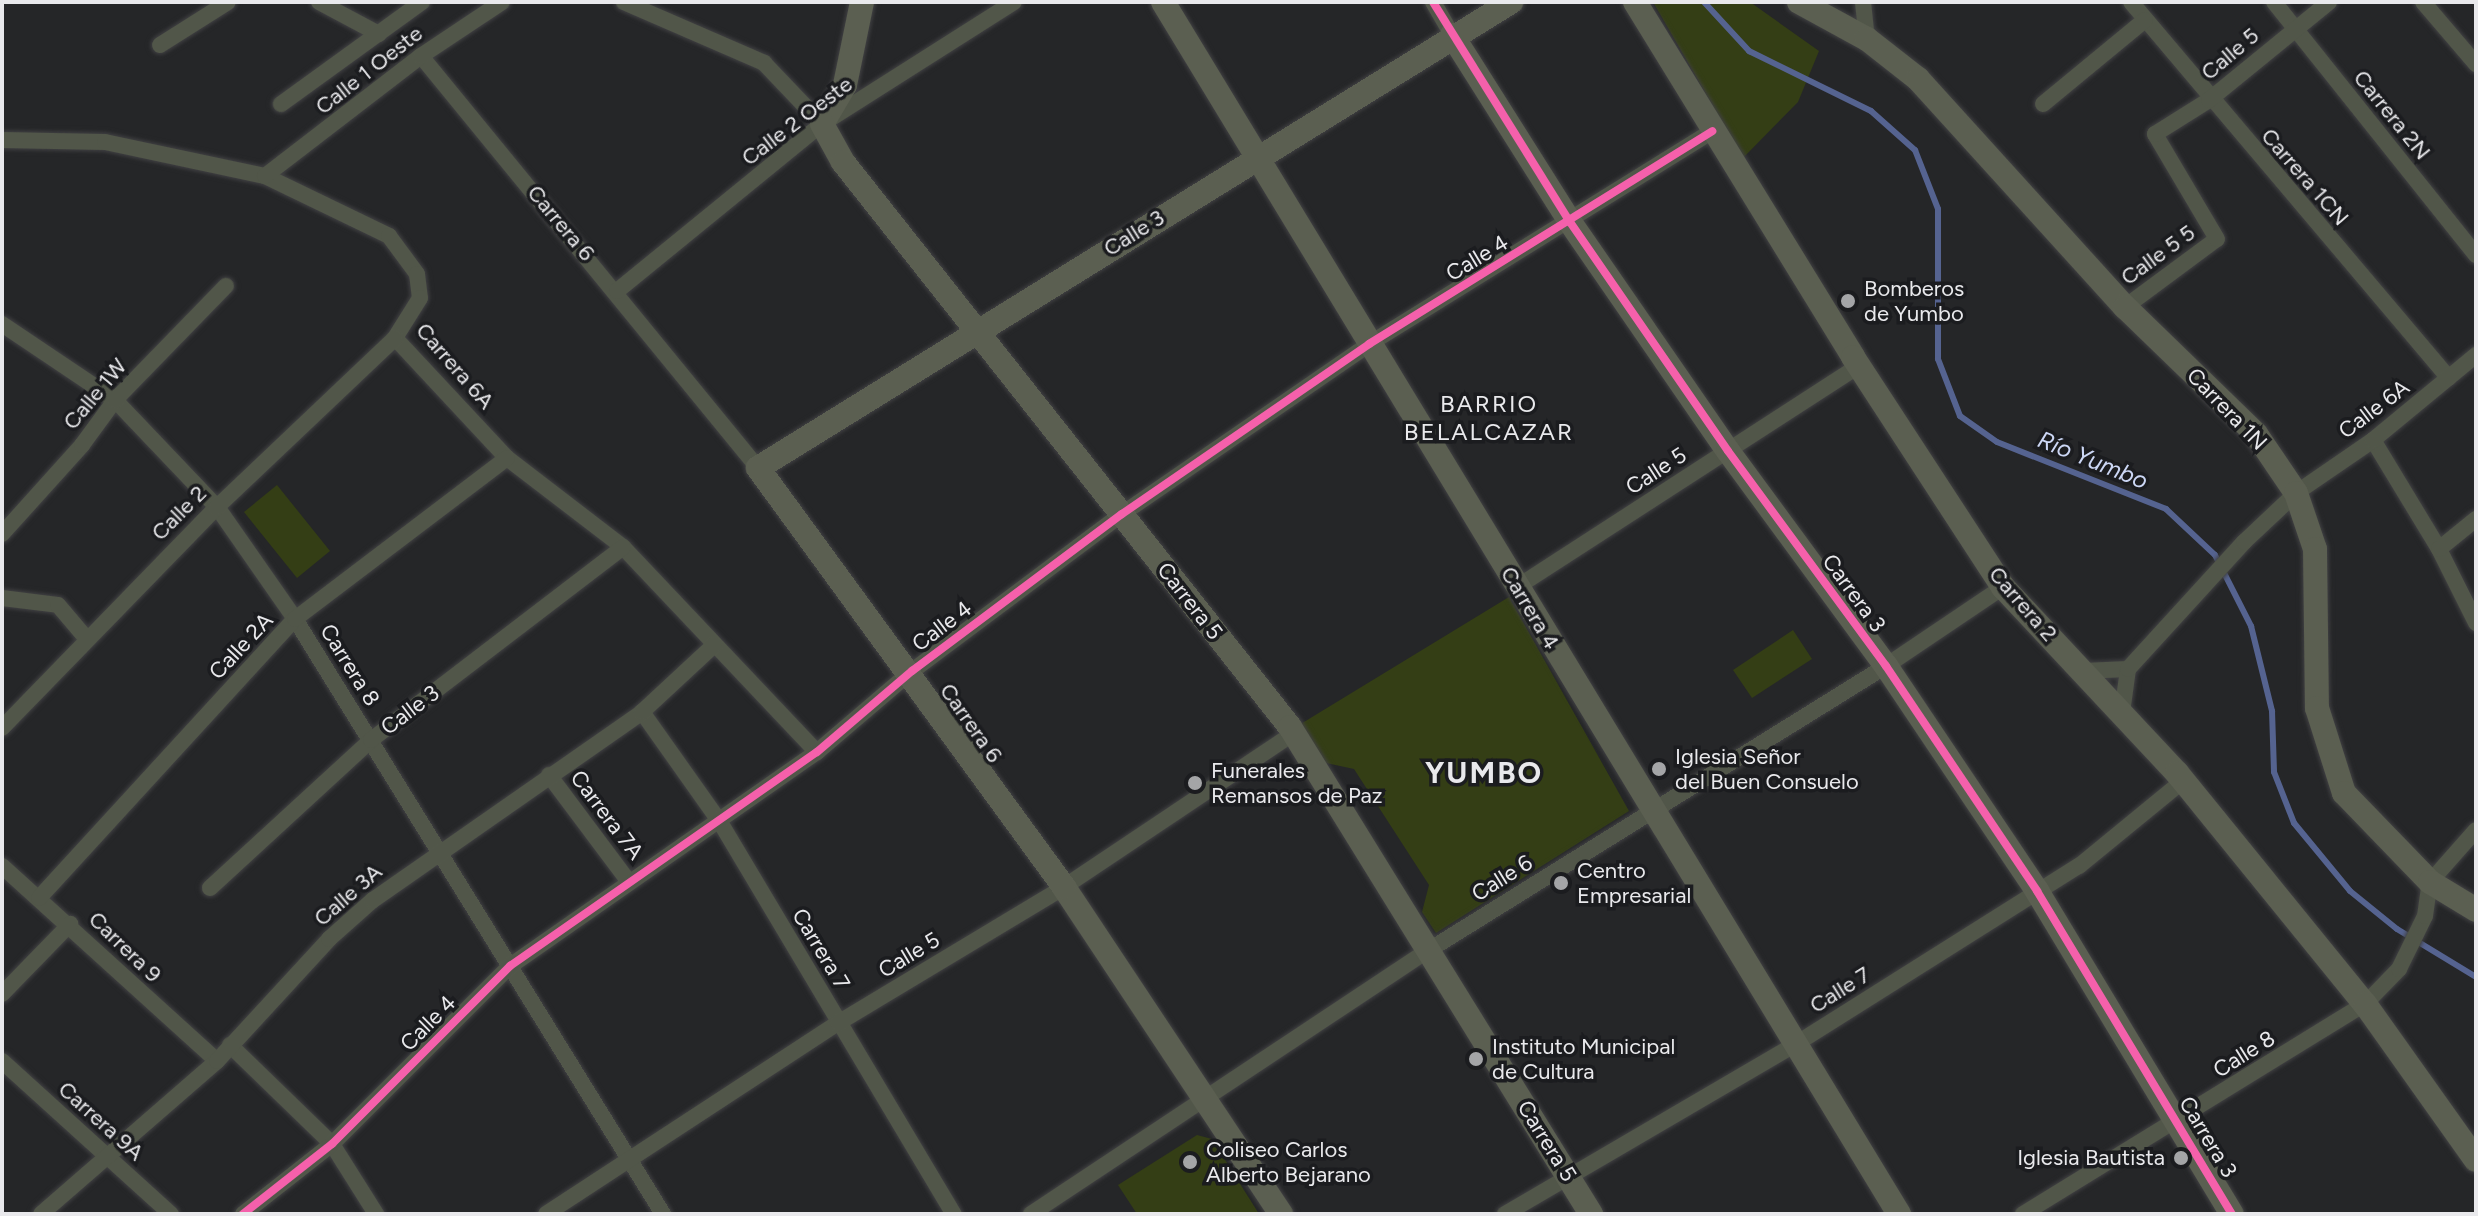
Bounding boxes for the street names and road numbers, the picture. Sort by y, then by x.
street label: Calle 1 Oeste [310,20,428,120]
street label: Calle 5 [2196,22,2264,86]
street label: Carrera 2N [2348,65,2436,165]
street label: Calle 2 Oeste [737,71,857,171]
street label: Carrera 1CN [2256,123,2354,231]
street label: Carrera 6 [522,180,600,266]
street label: Calle 3 [1099,204,1169,262]
street label: Calle 5 5 [2116,219,2200,291]
street label: Calle 4 [1441,229,1513,287]
street label: Carrera 6A [410,318,500,414]
street label: Calle 1W [58,353,132,435]
street label: Carrera 1N [2181,362,2273,456]
street label: Calle 6A [2333,374,2415,444]
street label: Calle 5 [1621,442,1691,500]
street label: Calle 2 [146,480,212,546]
street label: Carrera 3 [1817,549,1891,637]
street label: Carrera 5 [1152,557,1228,645]
street label: Carrera 2 [1983,561,2063,647]
street label: Carrera 4 [1495,562,1565,654]
street label: Calle 4 [907,595,977,657]
street label: Calle 2A [204,607,278,685]
street label: Carrera 8 [315,619,385,711]
street label: Carrera 6 [934,678,1008,768]
street label: Calle 3 [376,680,444,740]
street label: Carrera 7A [565,765,649,865]
street label: Calle 6 [1467,849,1537,907]
street label: Calle 3A [309,858,387,932]
street label: Carrera 7 [787,904,855,994]
street label: Carrera 9 [83,906,167,988]
street label: Calle 5 [874,926,944,984]
street label: Calle 7 [1805,961,1875,1019]
street label: Calle 4 [395,990,461,1056]
street label: Calle 8 [2208,1025,2280,1083]
street label: Carrera 9A [53,1076,149,1166]
street label: Carrera 3 [2174,1092,2242,1182]
street label: Carrera 5 [1512,1096,1582,1186]

